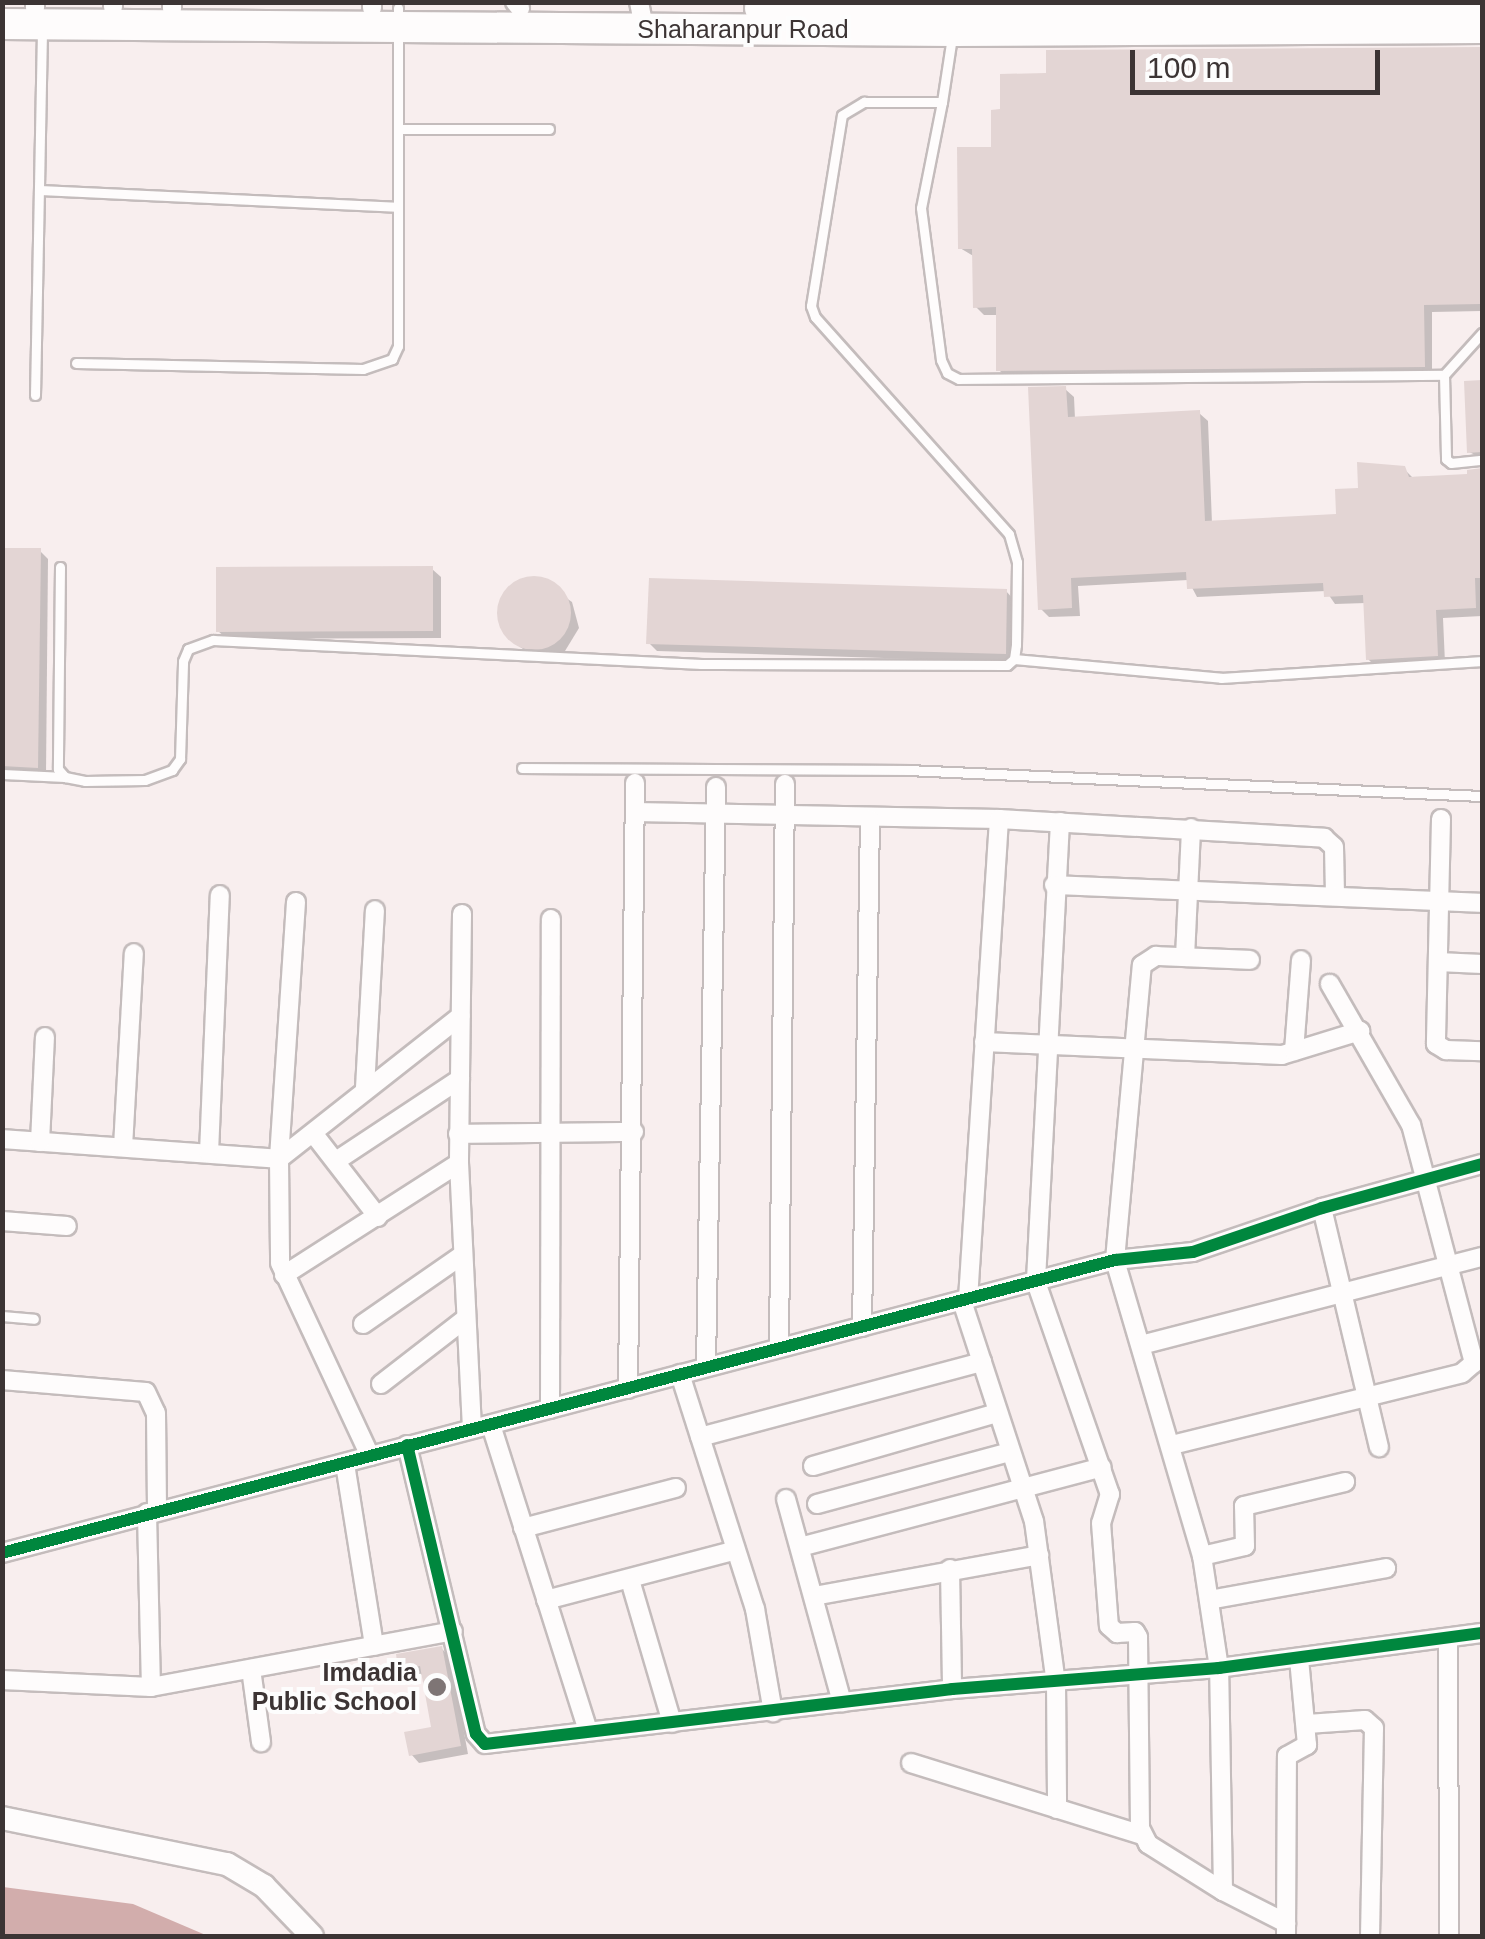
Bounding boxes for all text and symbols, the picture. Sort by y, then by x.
street label: Shaharanpur Road [637,14,849,44]
scale bar [1135,30,1385,92]
text: 100 m [1147,51,1230,84]
place label: Imdadia Public School [252,1658,417,1717]
marker: Imdadia Public School [426,1676,448,1698]

